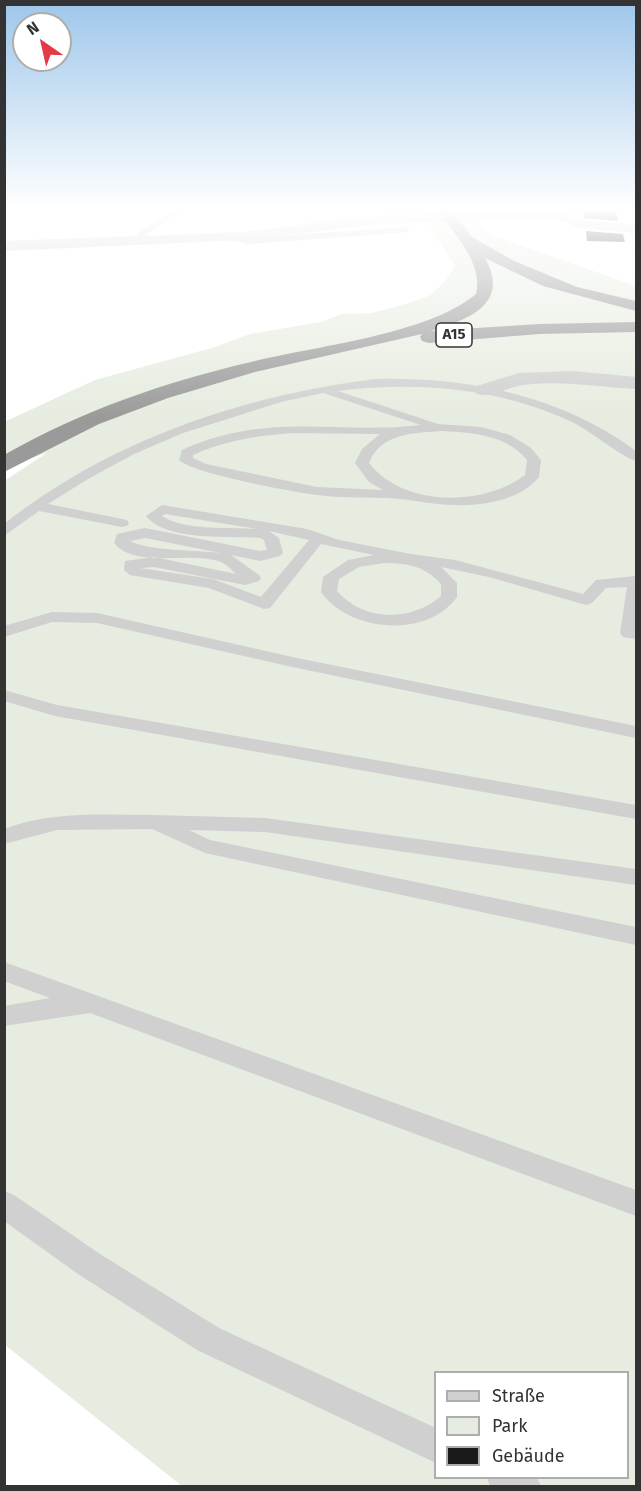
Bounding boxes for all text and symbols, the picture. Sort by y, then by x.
north arrow [12,12,72,72]
text: N [23,17,42,39]
road number: A15 [436,323,472,347]
legend [434,1371,629,1479]
text: Straße [492,1385,545,1407]
text: Park [492,1415,527,1437]
text: Gebäude [492,1445,565,1467]

